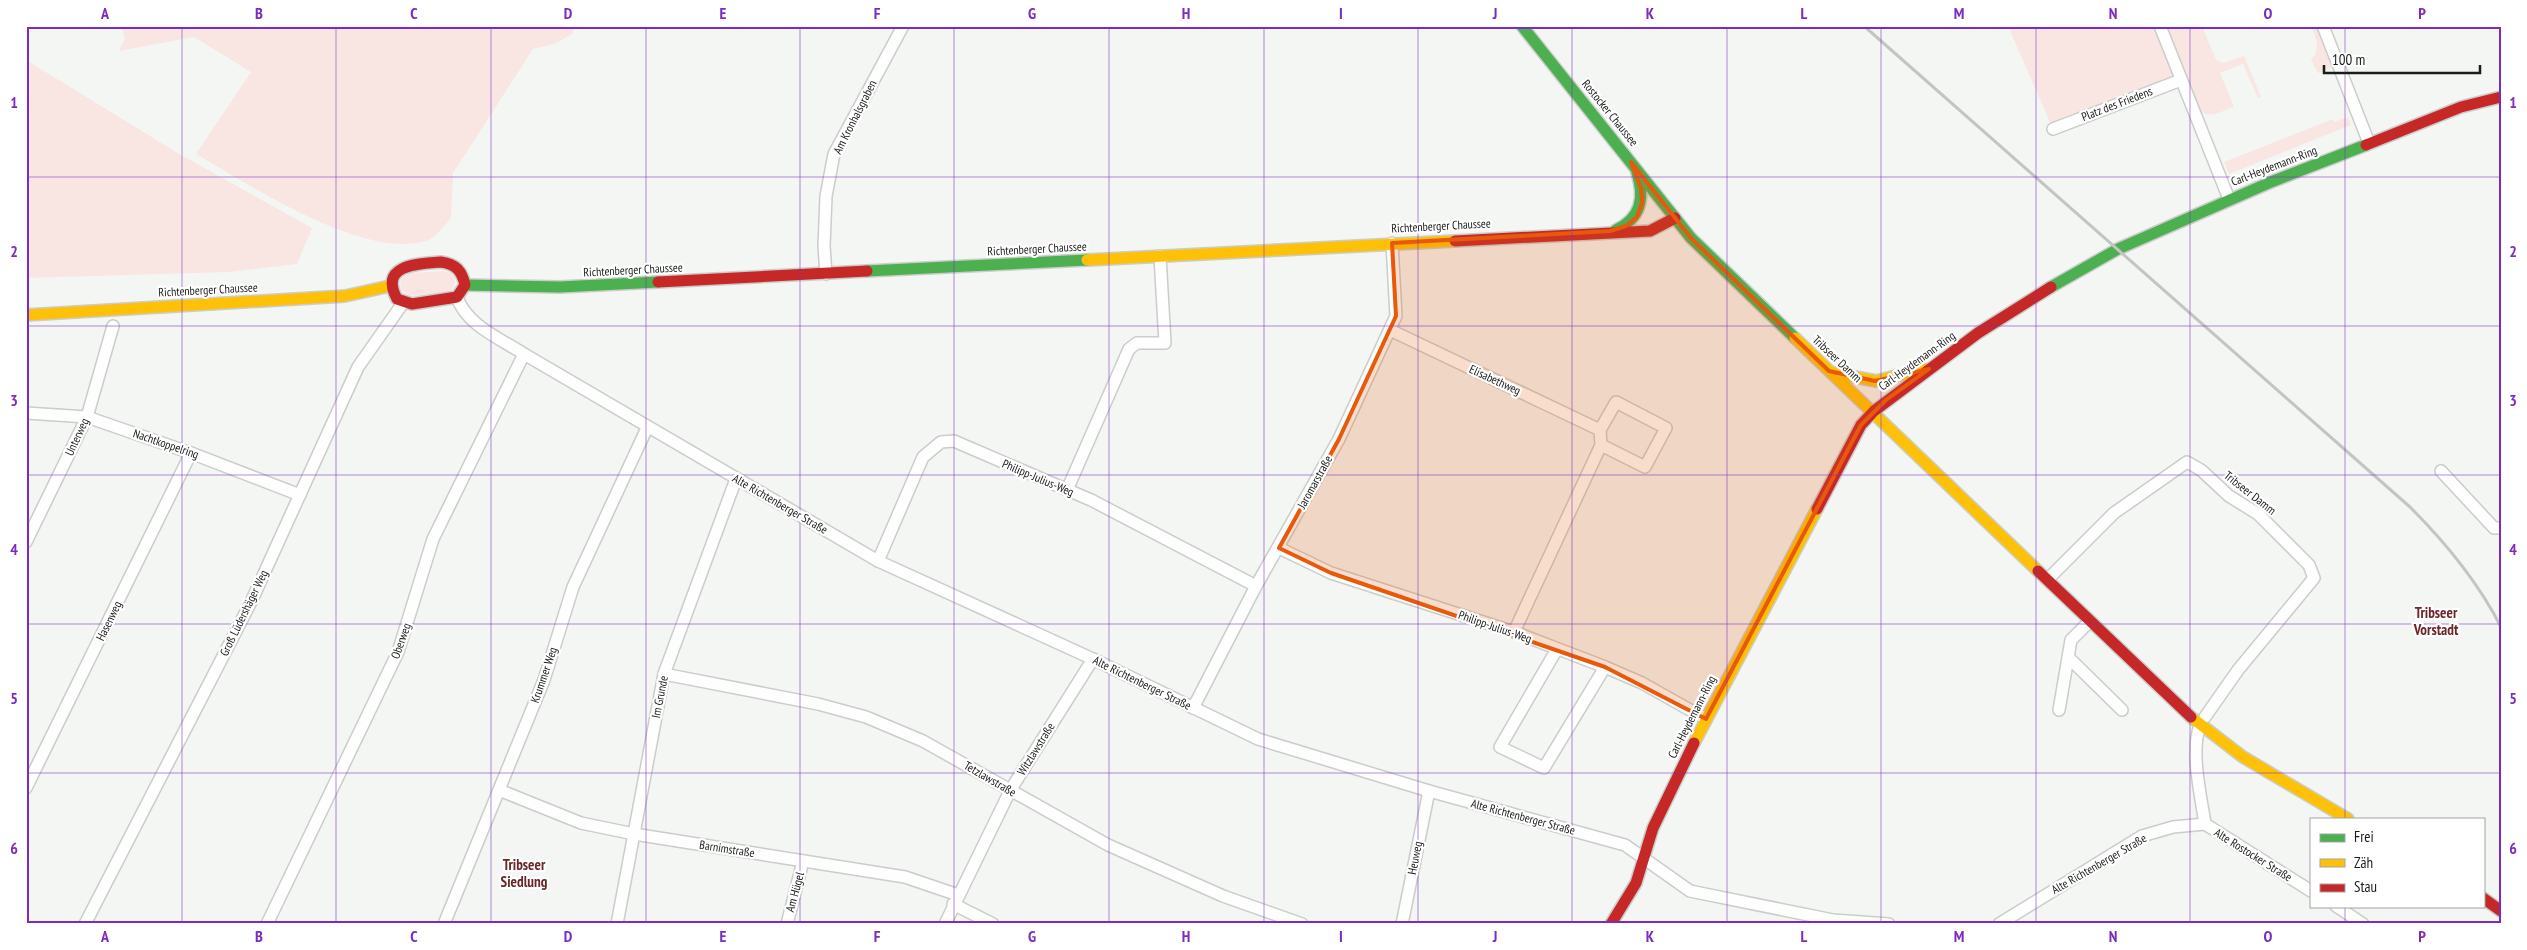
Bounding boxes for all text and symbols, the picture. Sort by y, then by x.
text: A [100,3,110,23]
text: B [255,3,263,23]
text: C [410,3,418,23]
text: D [564,3,573,23]
text: E [720,3,727,23]
text: F [874,3,881,23]
text: G [1028,3,1036,23]
text: H [1182,3,1190,23]
text: I [1339,3,1343,23]
text: J [1492,3,1497,23]
text: K [1646,3,1655,23]
text: L [1801,3,1808,23]
text: M [1954,3,1964,23]
text: N [2109,3,2117,23]
text: O [2264,3,2273,23]
text: P [2418,3,2426,23]
scale bar [2324,42,2481,74]
text: 100 m [2332,50,2365,69]
street label: Rostocker Chaussee [1579,76,1642,149]
street label: Am Kronhalsgraben [829,77,880,156]
street label: Platz des Friedens [2079,83,2154,124]
text: 1 [10,92,18,112]
text: 1 [2509,92,2517,112]
street label: Carl-Heydemann-Ring [2229,142,2319,189]
street label: Richtenberger Chaussee [1391,215,1491,236]
street label: Richtenberger Chaussee [987,238,1087,259]
text: 2 [10,241,18,261]
text: 2 [2509,241,2517,261]
street label: Richtenberger Chaussee [583,259,683,280]
street label: Richtenberger Chaussee [158,279,258,300]
street label: Carl-Heydemann-Ring [1875,328,1958,393]
street label: Tribseer Damm [1810,332,1865,385]
street label: Elisabethweg [1467,361,1523,398]
text: 3 [10,390,18,410]
text: 3 [2509,390,2517,410]
street label: Unterweg [61,415,92,458]
street label: Nachtkoppelring [131,425,201,462]
street label: Jaromarstraße [1293,453,1335,512]
street label: Philipp-Julius-Weg [1000,456,1076,499]
street label: Tribseer Damm [2221,468,2279,518]
street label: Alte Richtenberger Straße [730,470,830,537]
text: 4 [10,539,18,559]
text: 4 [2509,539,2517,559]
street label: Groß Lüdershäger Weg [216,567,271,658]
street label: Hasenweg [92,598,125,643]
district label: Tribseer Vorstadt [2413,603,2459,639]
street label: Philipp-Julius-Weg [1457,607,1534,646]
street label: Oberweg [387,621,414,661]
street label: Krummer Weg [527,645,560,705]
street label: Alte Richtenberger Straße [1091,652,1194,713]
street label: Carl-Heydemann-Ring [1664,673,1719,761]
street label: Im Grunde [648,674,671,719]
text: 5 [10,688,18,708]
text: 5 [2509,688,2517,708]
street label: Witzlawstraße [1014,720,1058,778]
street label: Tetzlawstraße [962,758,1019,799]
street label: Alte Richtenberger Straße [1469,795,1577,838]
legend [2310,818,2484,908]
street label: Alte Rostocker Straße [2212,825,2295,885]
text: Frei [2354,827,2374,846]
street label: Alte Richtenberger Straße [2049,830,2149,897]
street label: Barnimstraße [698,837,756,860]
text: 6 [10,838,18,858]
text: 6 [2509,838,2517,858]
street label: Heuweg [1404,840,1425,876]
text: Zäh [2354,853,2373,872]
district label: Tribseer Siedlung [501,855,548,891]
street label: Am Hügel [782,870,807,913]
text: Stau [2354,877,2377,896]
text: A [100,926,110,946]
text: B [255,926,263,946]
text: C [410,926,418,946]
text: D [564,926,573,946]
text: E [720,926,727,946]
text: F [874,926,881,946]
text: G [1028,926,1036,946]
text: H [1182,926,1190,946]
text: I [1339,926,1343,946]
text: J [1492,926,1497,946]
text: K [1646,926,1655,946]
text: L [1801,926,1808,946]
text: M [1954,926,1964,946]
text: N [2109,926,2117,946]
text: O [2264,926,2273,946]
text: P [2418,926,2426,946]

